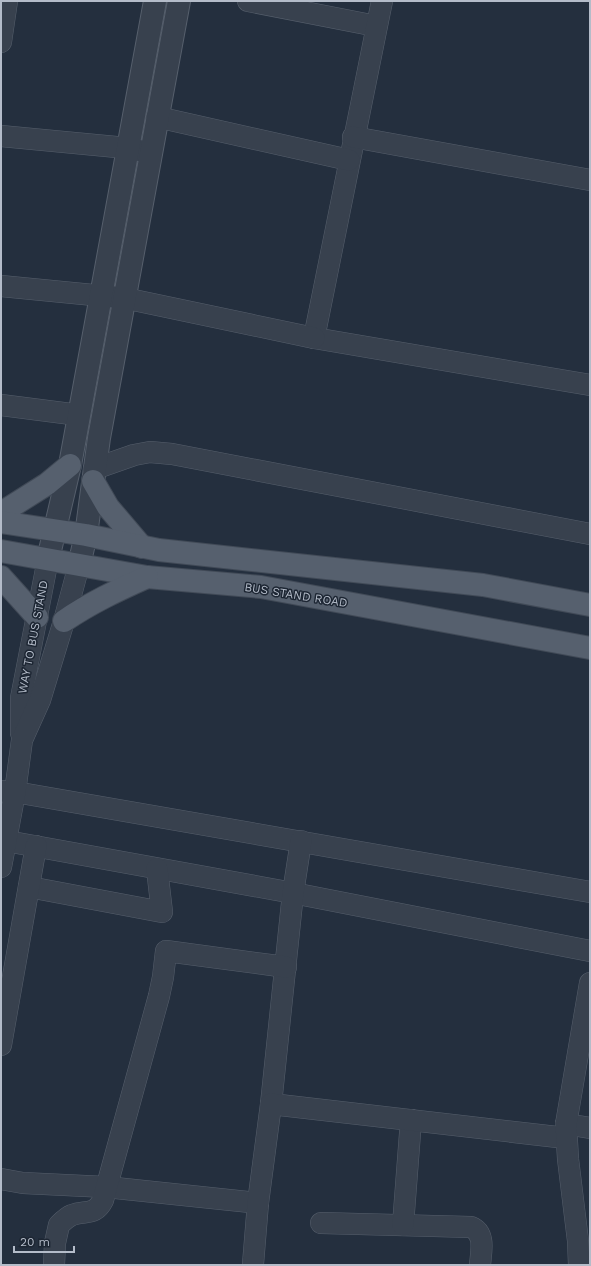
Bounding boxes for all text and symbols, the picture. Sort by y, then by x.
street label: WAY TO BUS STAND [15,579,51,695]
street label: BUS STAND ROAD [243,580,349,610]
scale bar [14,1228,74,1254]
text: 20 m [20,1235,50,1249]

